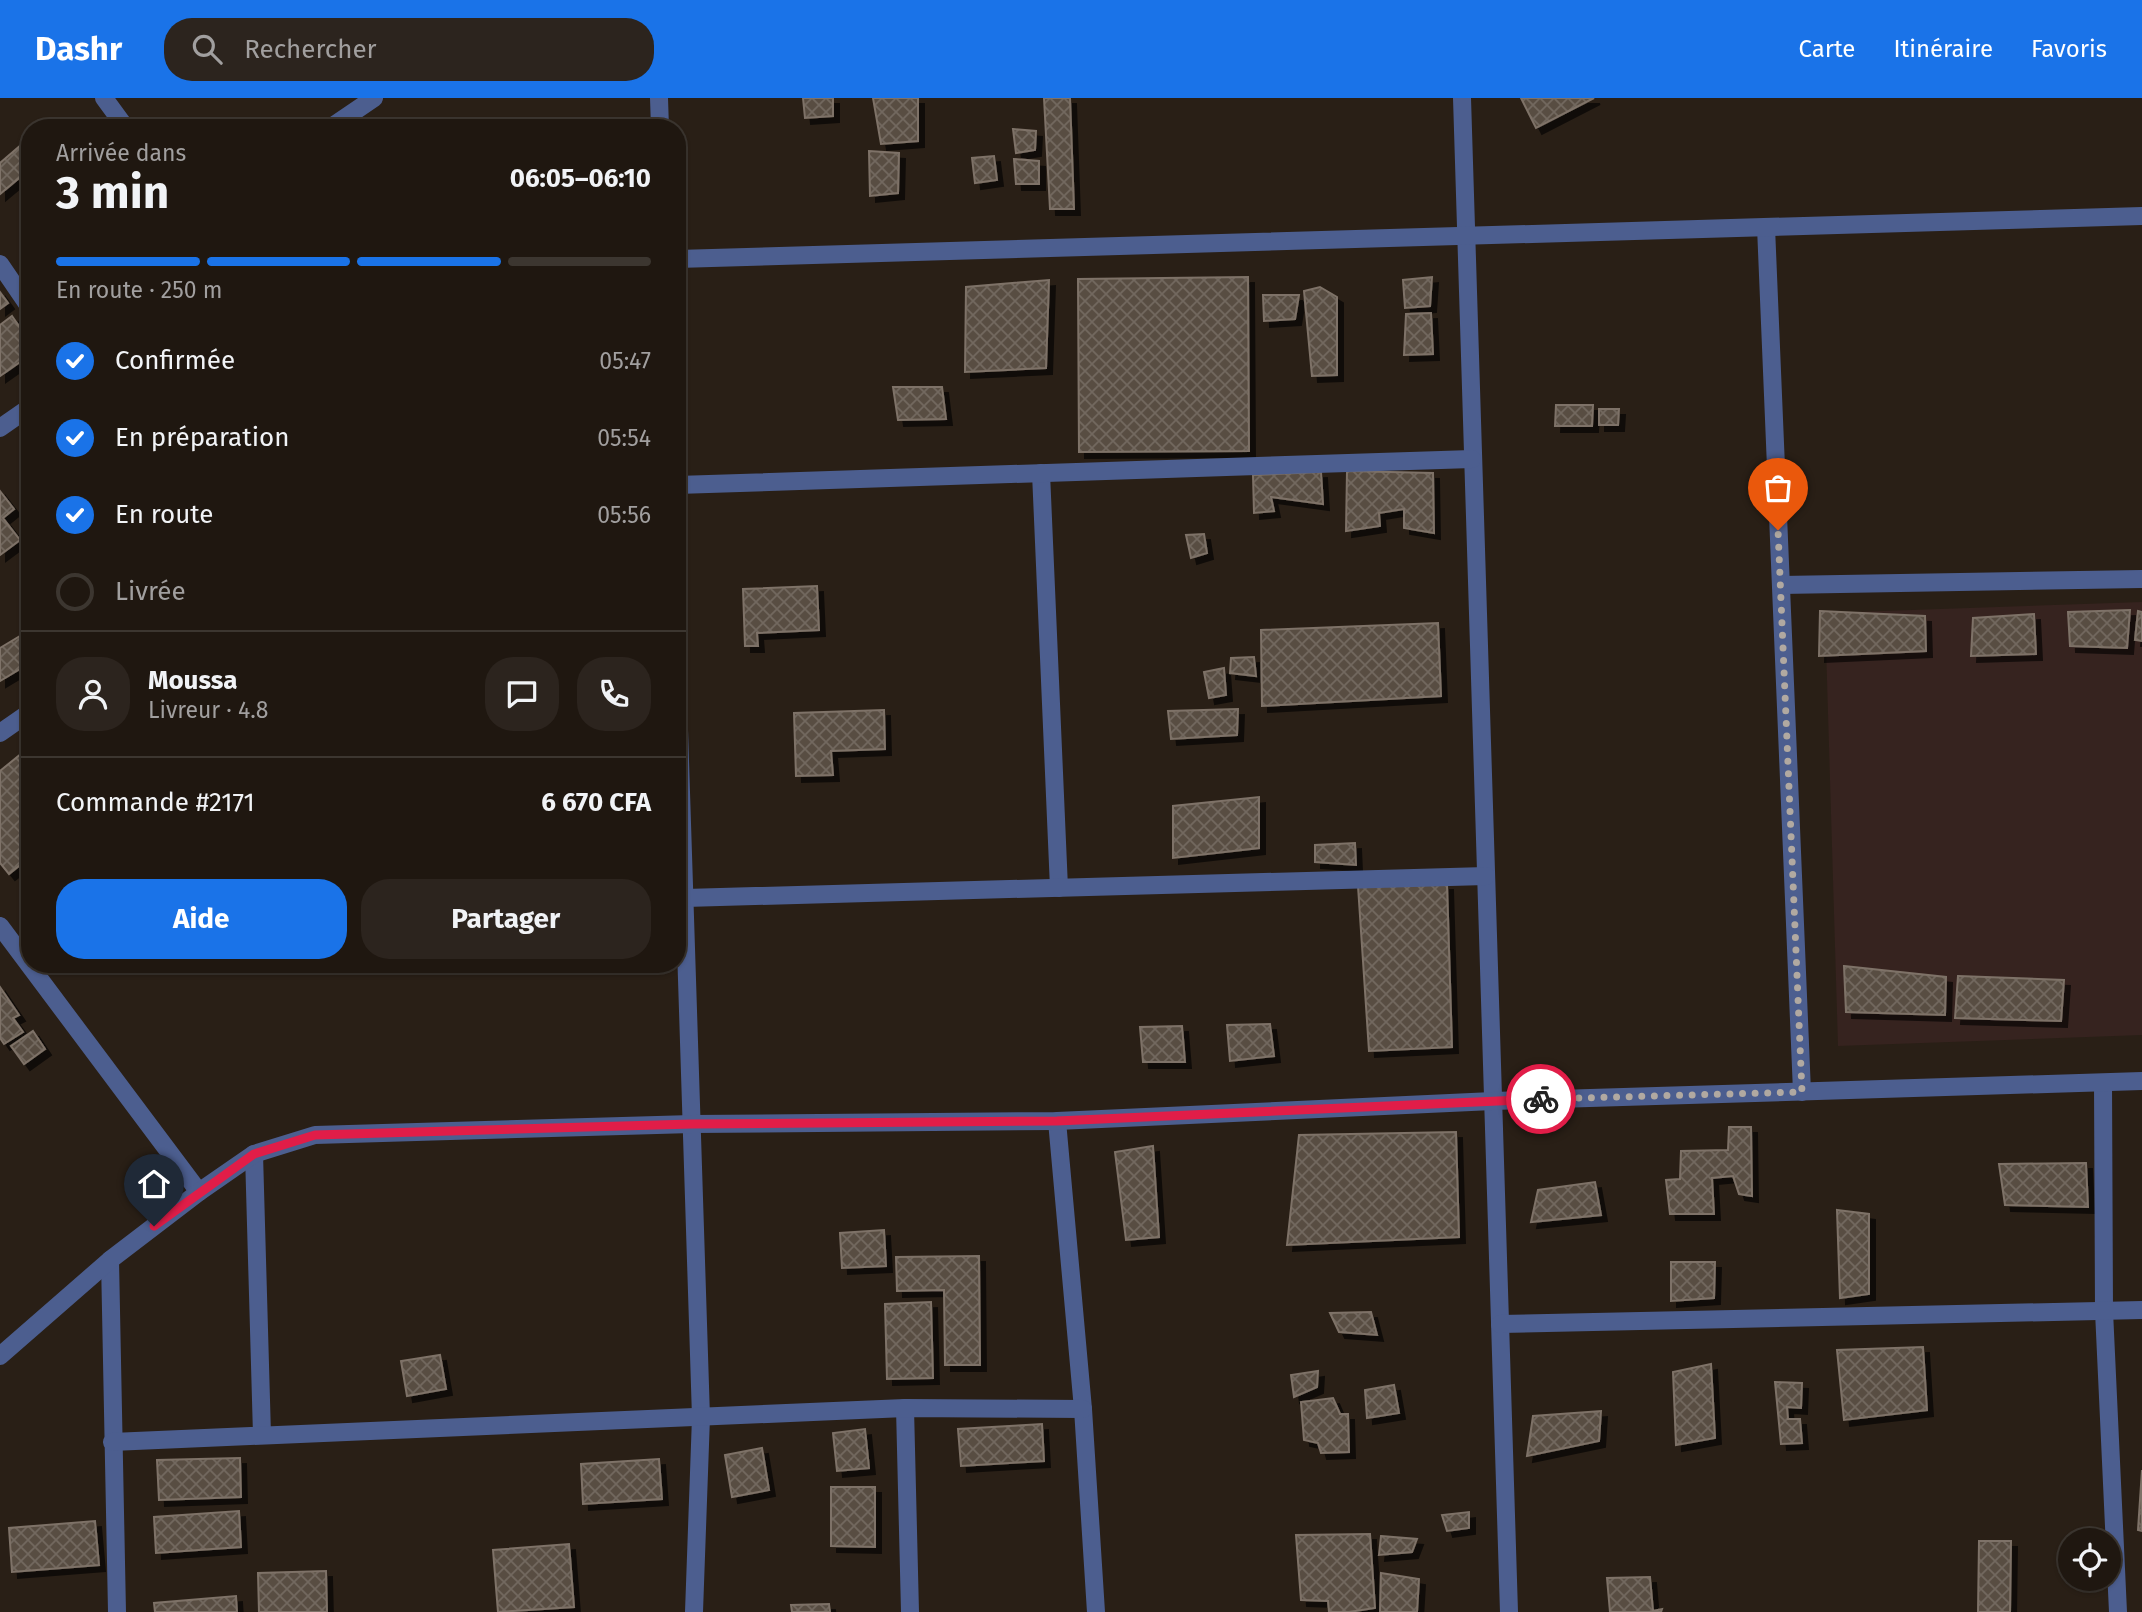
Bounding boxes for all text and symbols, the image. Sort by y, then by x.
search box [164,18,654,81]
text: Dashr [35,29,122,69]
icon: search [188,30,226,68]
text: Rechercher [244,34,377,65]
text: Carte [1799,35,1855,63]
text: Itinéraire [1893,35,1993,63]
text: Favoris [2031,35,2107,63]
text: Arrivée dans [56,139,186,167]
text: 06:05–06:10 [510,163,651,194]
text: 3 min [56,165,169,220]
text: En route · 250 m [56,276,222,304]
icon: check [56,342,94,380]
text: Confirmée [115,345,235,376]
text: 05:47 [599,347,651,375]
icon: check [56,419,94,457]
text: En préparation [115,422,289,453]
text: 05:54 [597,424,651,452]
pin [1748,458,1808,530]
icon: bag [1759,469,1797,507]
icon: check [56,496,94,534]
text: En route [115,499,214,530]
text: 05:56 [597,501,651,529]
text: Livrée [115,576,186,607]
button: person [56,657,130,731]
button: chat [485,657,559,731]
button: phone [577,657,651,731]
text: Moussa [148,665,237,696]
text: Livreur · 4.8 [148,696,268,724]
text: Commande #2171 [56,787,255,818]
text: 6 670 CFA [541,787,651,818]
button: Aide [56,879,347,959]
button: Partager [361,879,651,959]
courier [1506,1064,1576,1134]
icon: bike [1522,1080,1560,1118]
pin [124,1154,184,1226]
icon: home [135,1165,173,1203]
map controls [2058,1528,2121,1591]
button: locate [2058,1528,2121,1591]

